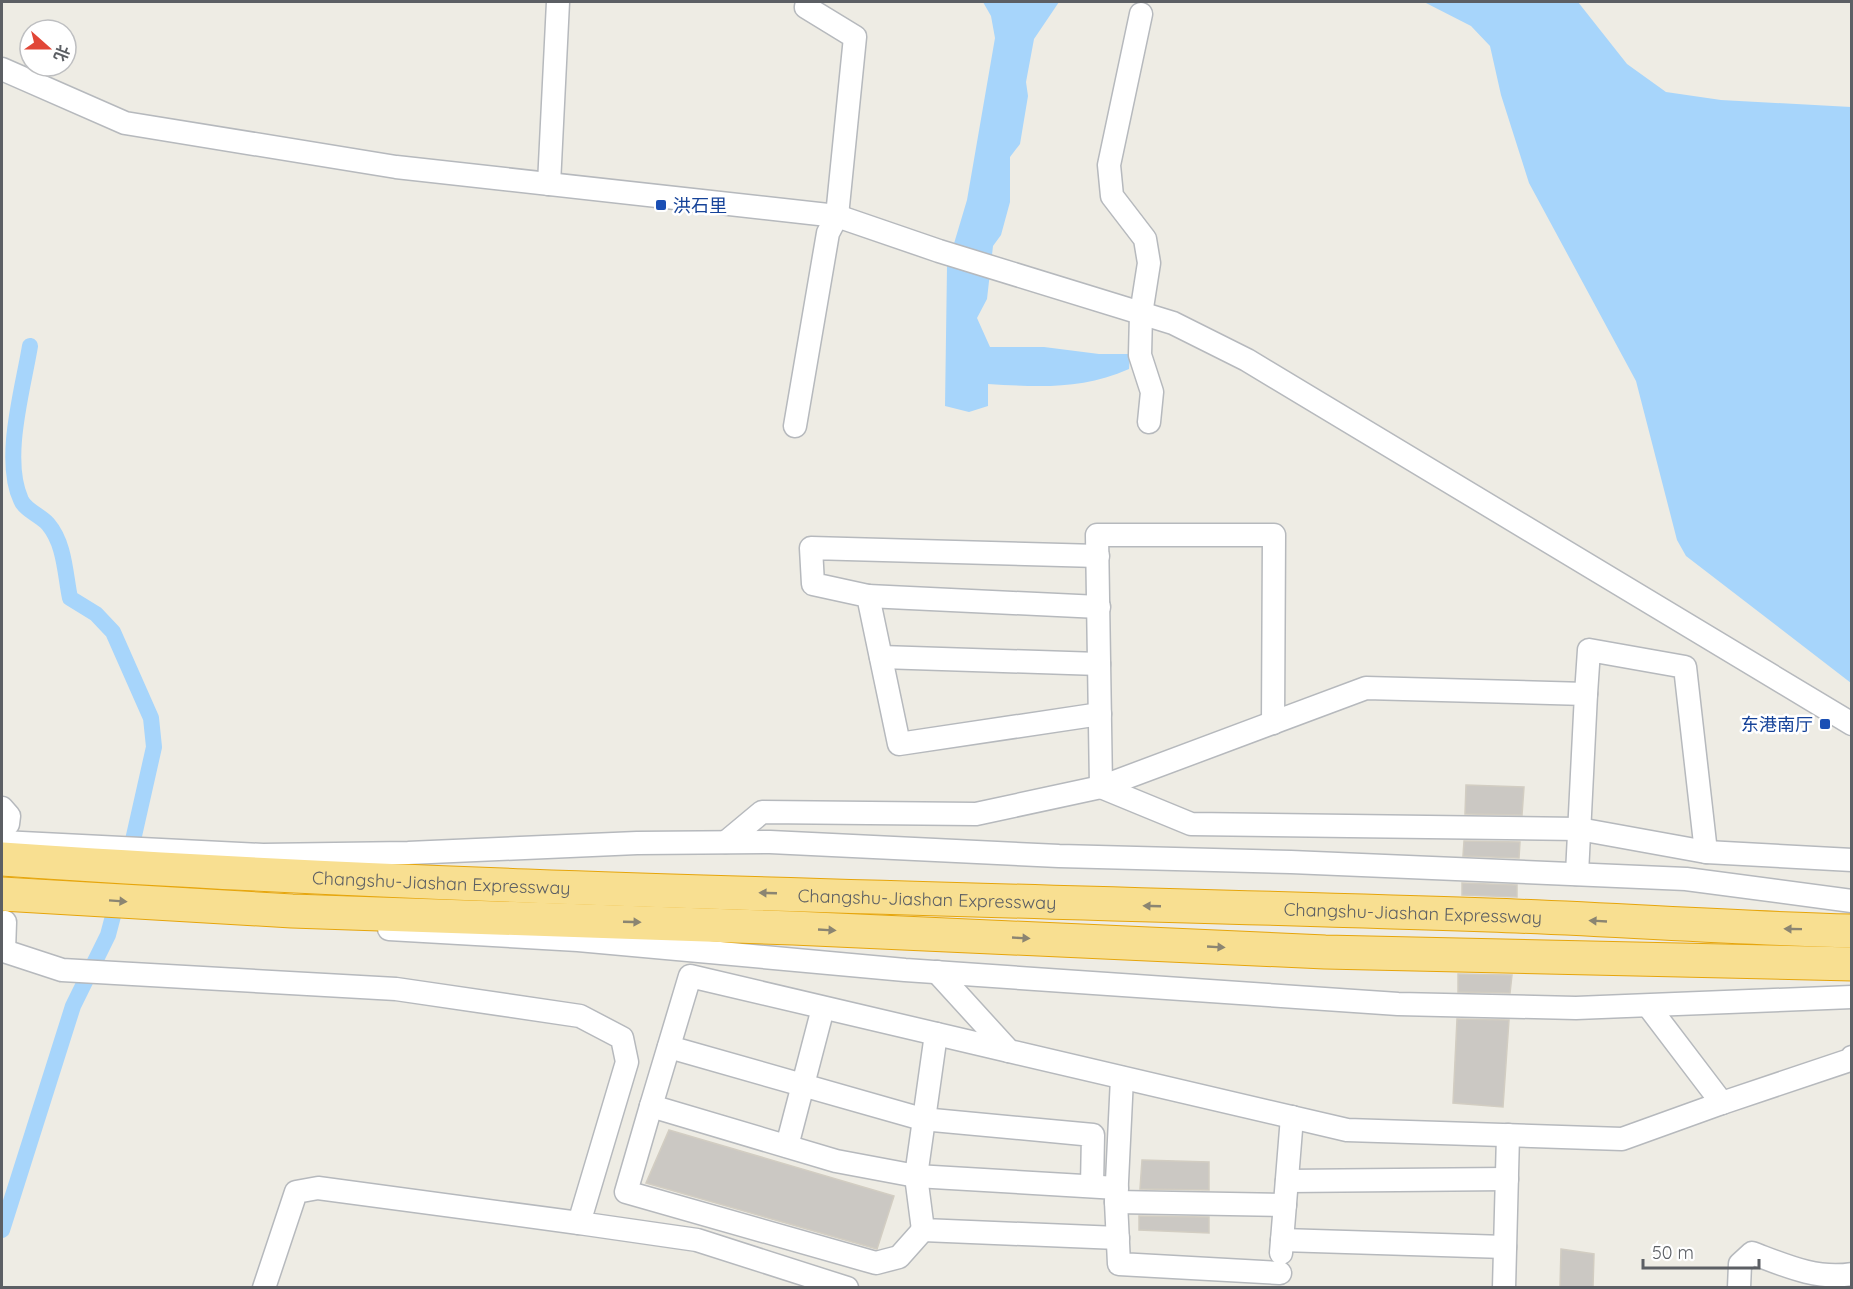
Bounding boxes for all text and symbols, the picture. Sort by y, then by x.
north arrow [18,18,78,78]
text: 北 [50,42,74,64]
place label: 洪石里 [673,194,727,217]
marker: 洪石里 [654,198,668,212]
place label: 东港南厅 [1741,713,1813,736]
marker: 东港南厅 [1818,717,1832,731]
street label: Changshu-Jiashan Expressway [312,865,571,899]
street label: Changshu-Jiashan Expressway [797,883,1057,914]
one-way arrow [758,888,777,897]
one-way arrow [108,896,127,906]
street label: Changshu-Jiashan Expressway [1283,897,1543,929]
one-way arrow [1142,901,1161,911]
one-way arrow [1589,916,1608,925]
one-way arrow [622,918,641,927]
one-way arrow [817,925,836,934]
one-way arrow [1784,925,1803,934]
one-way arrow [1012,934,1031,943]
one-way arrow [1207,943,1226,952]
scale bar [1643,1232,1758,1270]
text: 50 m [1652,1241,1694,1264]

